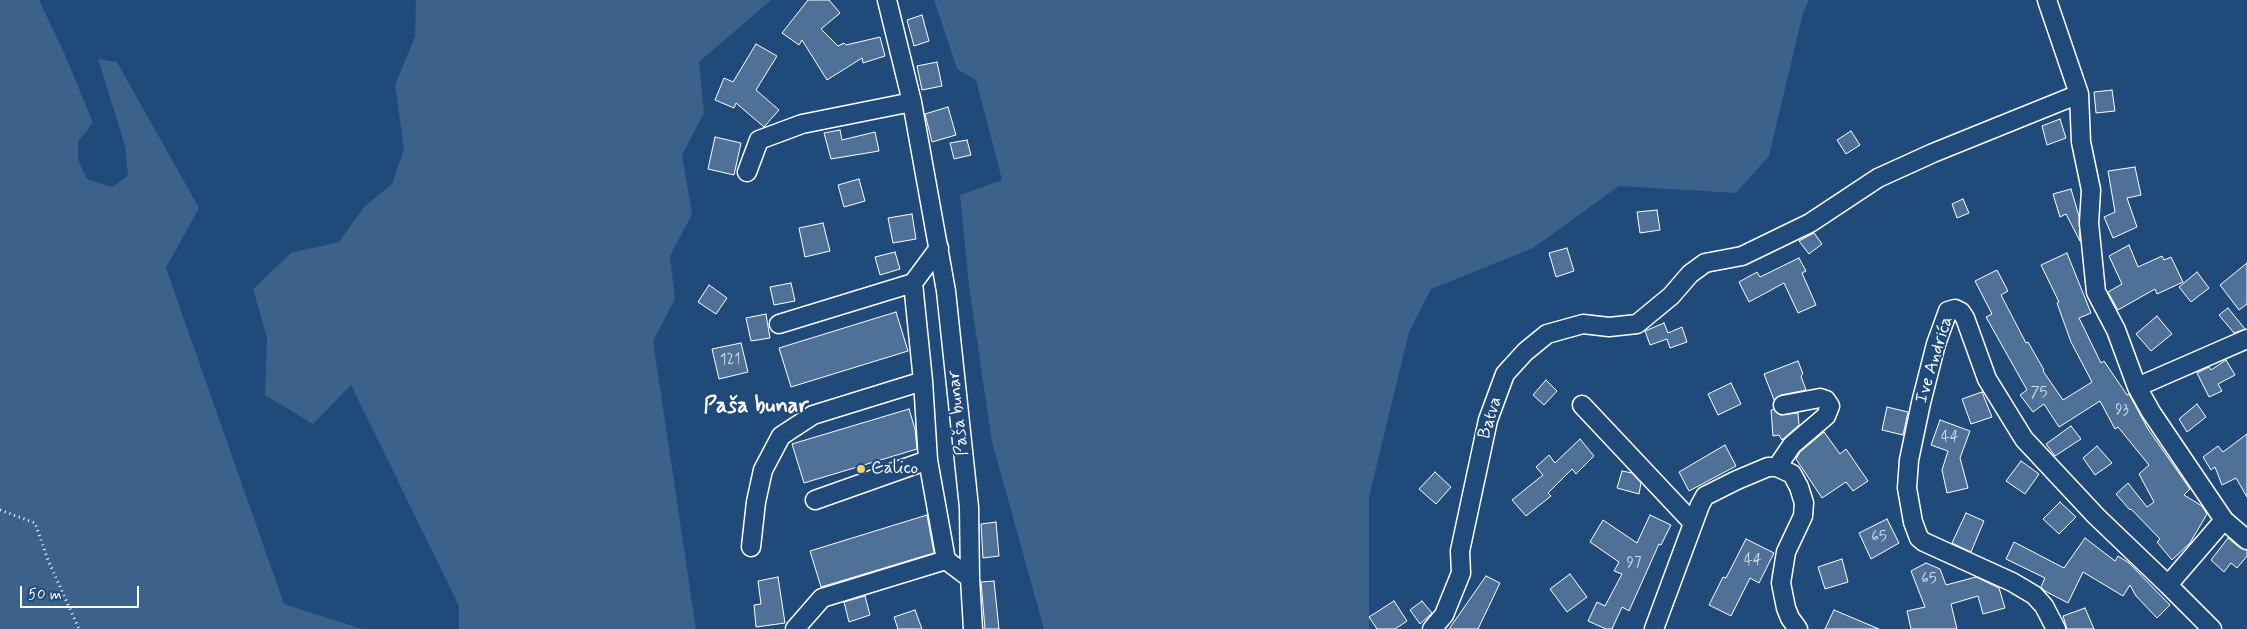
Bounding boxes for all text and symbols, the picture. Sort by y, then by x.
street label: Ive Andrića [1912,314,1958,406]
house number: 121 [720,352,740,370]
street label: Paša bunar [944,369,974,457]
house number: 75 [2030,385,2048,403]
district label: Paša bunar [704,394,808,420]
street label: Batva [1474,394,1508,442]
house number: 93 [2115,402,2129,420]
house number: 44 [1941,429,1959,447]
place label: Calico [871,458,918,480]
marker: Calico [855,463,867,475]
house number: 65 [1871,529,1887,547]
house number: 44 [1744,552,1762,570]
house number: 97 [1627,555,1641,573]
house number: 65 [1921,571,1937,589]
scale bar [22,576,141,608]
text: 50 m [28,585,62,605]

